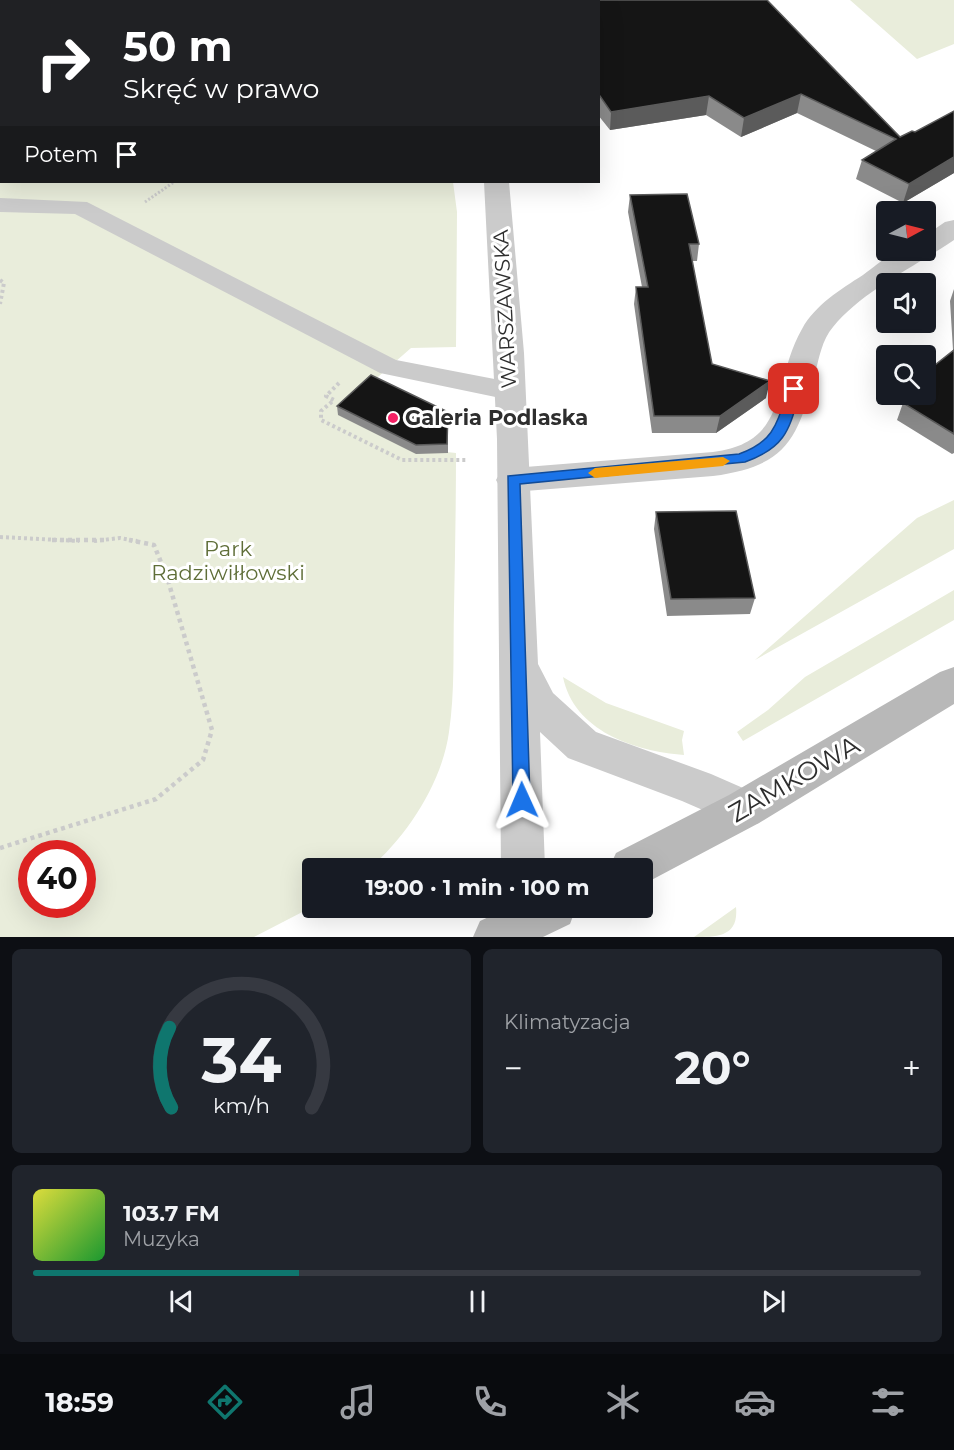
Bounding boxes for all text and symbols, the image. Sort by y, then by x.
text: 50 m [123,20,232,72]
icon: right [24,24,102,102]
text: Skręć w prawo [123,72,319,105]
icon: arrive [110,138,143,171]
text: Potem [24,141,98,168]
north arrow [876,201,936,261]
map controls [876,201,936,405]
street label: WARSZAWSKA [488,228,521,389]
button: sound [876,273,936,333]
button: search [876,345,936,405]
pin [768,363,819,414]
icon: arrive [777,372,810,405]
place label: Galeria Podlaska [405,405,588,430]
marker: Galeria Podlaska [386,411,400,425]
park label: Park Radziwiłłowski [151,536,305,585]
street label: ZAMKOWA [723,729,865,829]
position arrow [490,768,554,832]
speed limit sign: 40 [18,840,96,918]
text: 19:00 · 1 min · 100 m [365,874,590,901]
text: Klimatyzacja [504,1010,631,1034]
text: 34 [201,1022,281,1098]
text: 20° [675,1040,750,1095]
text: − [504,1048,523,1088]
text: + [902,1048,921,1088]
text: km/h [213,1092,270,1118]
text: 103.7 FM [123,1200,220,1227]
text: Muzyka [123,1227,200,1251]
icon: previous [165,1285,198,1318]
icon: pause [461,1285,494,1318]
icon: next [757,1285,790,1318]
icon: directions [204,1381,246,1423]
icon: music [337,1381,379,1423]
icon: phone [469,1381,511,1423]
icon: climate [602,1381,644,1423]
icon: car [734,1381,776,1423]
icon: filters [867,1381,909,1423]
text: 18:59 [45,1386,114,1419]

